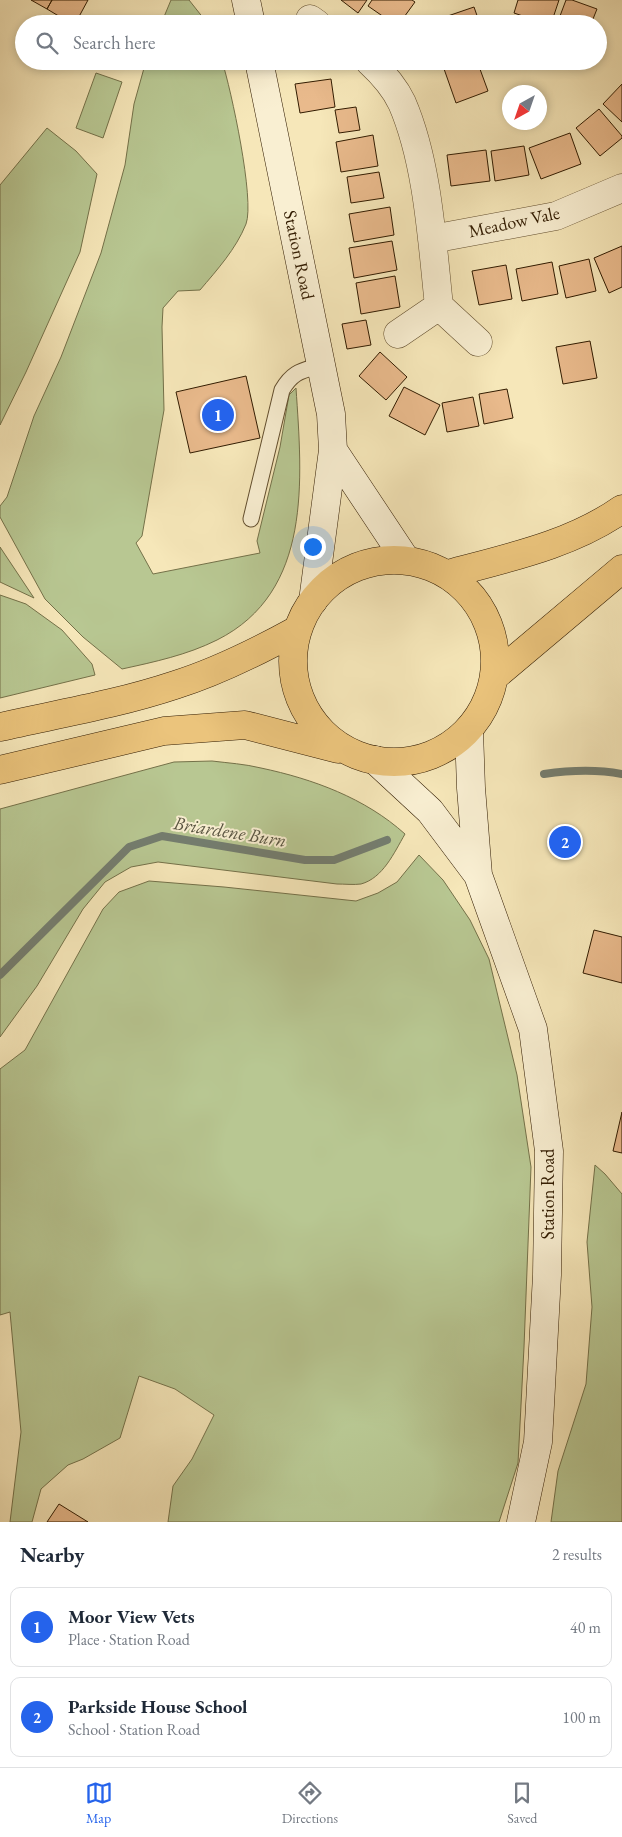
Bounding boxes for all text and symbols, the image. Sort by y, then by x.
search box [15,15,607,70]
icon: search [33,29,61,57]
text: Search here [73,30,155,55]
north arrow [502,85,547,130]
street label: Meadow Vale [466,201,562,242]
street label: Station Road [279,208,320,303]
pin: 1 [202,396,234,434]
your location [300,534,326,560]
water label: Briardene Burn [171,810,288,853]
pin: 2 [549,823,581,861]
street label: Station Road [536,1148,559,1239]
text: Nearby [20,1541,84,1568]
text: 2 results [552,1544,602,1565]
text: Moor View Vets [68,1604,195,1629]
text: 1 [33,1617,41,1638]
text: 40 m [570,1617,601,1638]
text: Place · Station Road [68,1629,190,1650]
text: Parkside House School [68,1694,247,1719]
text: 2 [33,1707,41,1728]
text: 100 m [562,1707,601,1728]
text: School · Station Road [68,1719,200,1740]
tab: Map [85,1779,113,1827]
tab: Directions [282,1779,338,1827]
tab: Saved [507,1779,537,1827]

